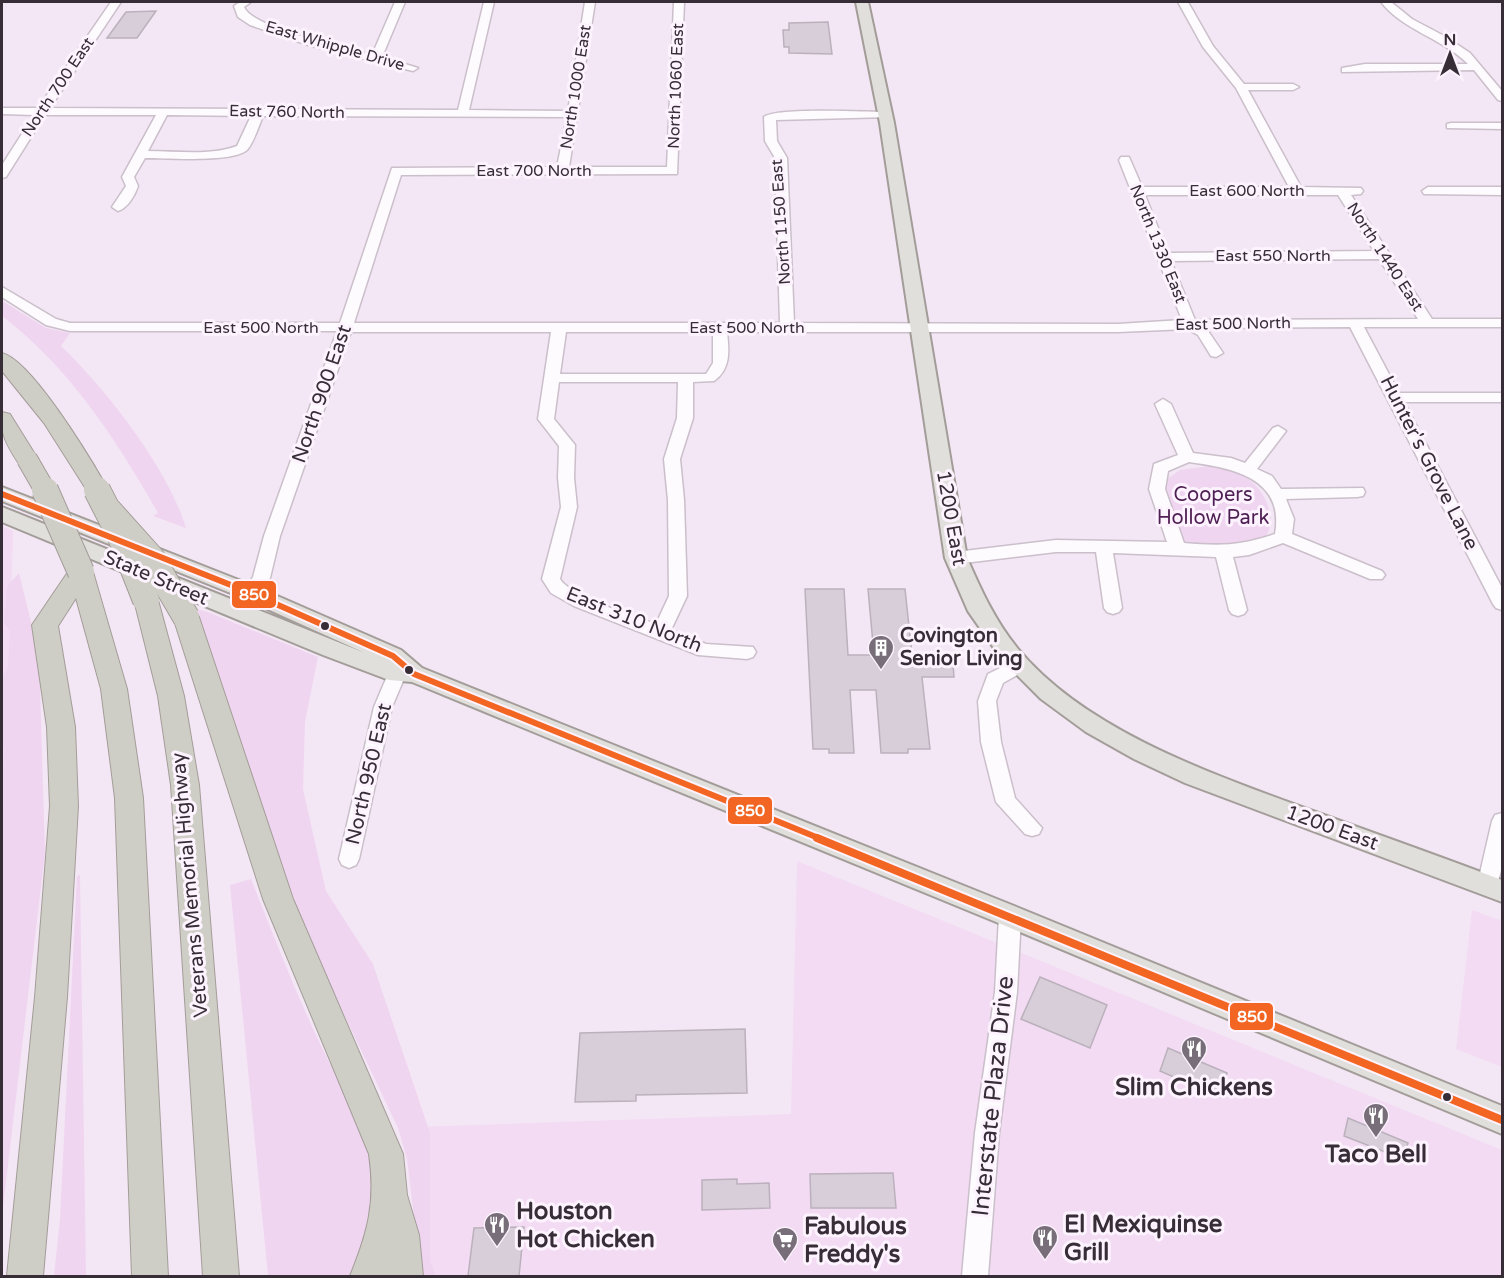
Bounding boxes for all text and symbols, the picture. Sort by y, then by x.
street label: East Whipple Drive [263,17,407,75]
street label: North 1000 East [556,23,596,151]
street label: North 1060 East [664,23,688,149]
north arrow [1420,24,1480,84]
text: N [1444,30,1456,50]
street label: North 700 East [17,33,99,141]
street label: East 760 North [229,101,345,123]
street label: North 1150 East [767,159,795,285]
street label: East 700 North [476,161,592,181]
street label: East 600 North [1189,181,1305,201]
street label: North 1330 East [1125,182,1191,306]
street label: North 1440 East [1342,199,1428,315]
street label: East 550 North [1215,246,1331,266]
street label: East 500 North [1175,313,1291,335]
street label: East 500 North [203,318,319,338]
street label: East 500 North [689,318,805,338]
street label: North 900 East [287,321,357,466]
street label: Hunter's Grove Lane [1375,372,1483,554]
street label: 1200 East [931,468,971,568]
park label: Coopers Hollow Park [1157,483,1269,530]
street label: State Street [100,545,212,611]
line badge: 850 [231,580,277,609]
street label: East 310 North [563,582,705,658]
text: 850 [239,585,269,605]
unlabelled marker [319,620,331,632]
place label: Covington Senior Living [900,624,1023,671]
building icon: Covington Senior Living [866,633,896,671]
unlabelled marker [403,664,415,676]
street label: North 950 East [341,701,397,847]
street label: Veterans Memorial Highway [166,751,214,1018]
line badge: 850 [727,796,773,825]
street label: 1200 East [1283,800,1382,856]
text: 850 [735,801,765,821]
street label: Interstate Plaza Drive [966,974,1020,1218]
line badge: 850 [1229,1002,1274,1031]
text: 850 [1237,1007,1267,1027]
restaurant icon: Slim Chickens [1179,1034,1209,1072]
place label: Slim Chickens [1115,1073,1273,1102]
unlabelled marker [1441,1091,1453,1103]
restaurant icon: Taco Bell [1361,1101,1391,1139]
place label: Taco Bell [1324,1140,1427,1169]
place label: Houston Hot Chicken [516,1197,655,1254]
restaurant icon: Houston Hot Chicken [482,1210,512,1248]
place label: El Mexiquinse Grill [1064,1210,1223,1267]
place label: Fabulous Freddy's [804,1212,907,1269]
restaurant icon: El Mexiquinse Grill [1030,1223,1060,1261]
supermarket icon: Fabulous Freddy's [770,1225,800,1263]

